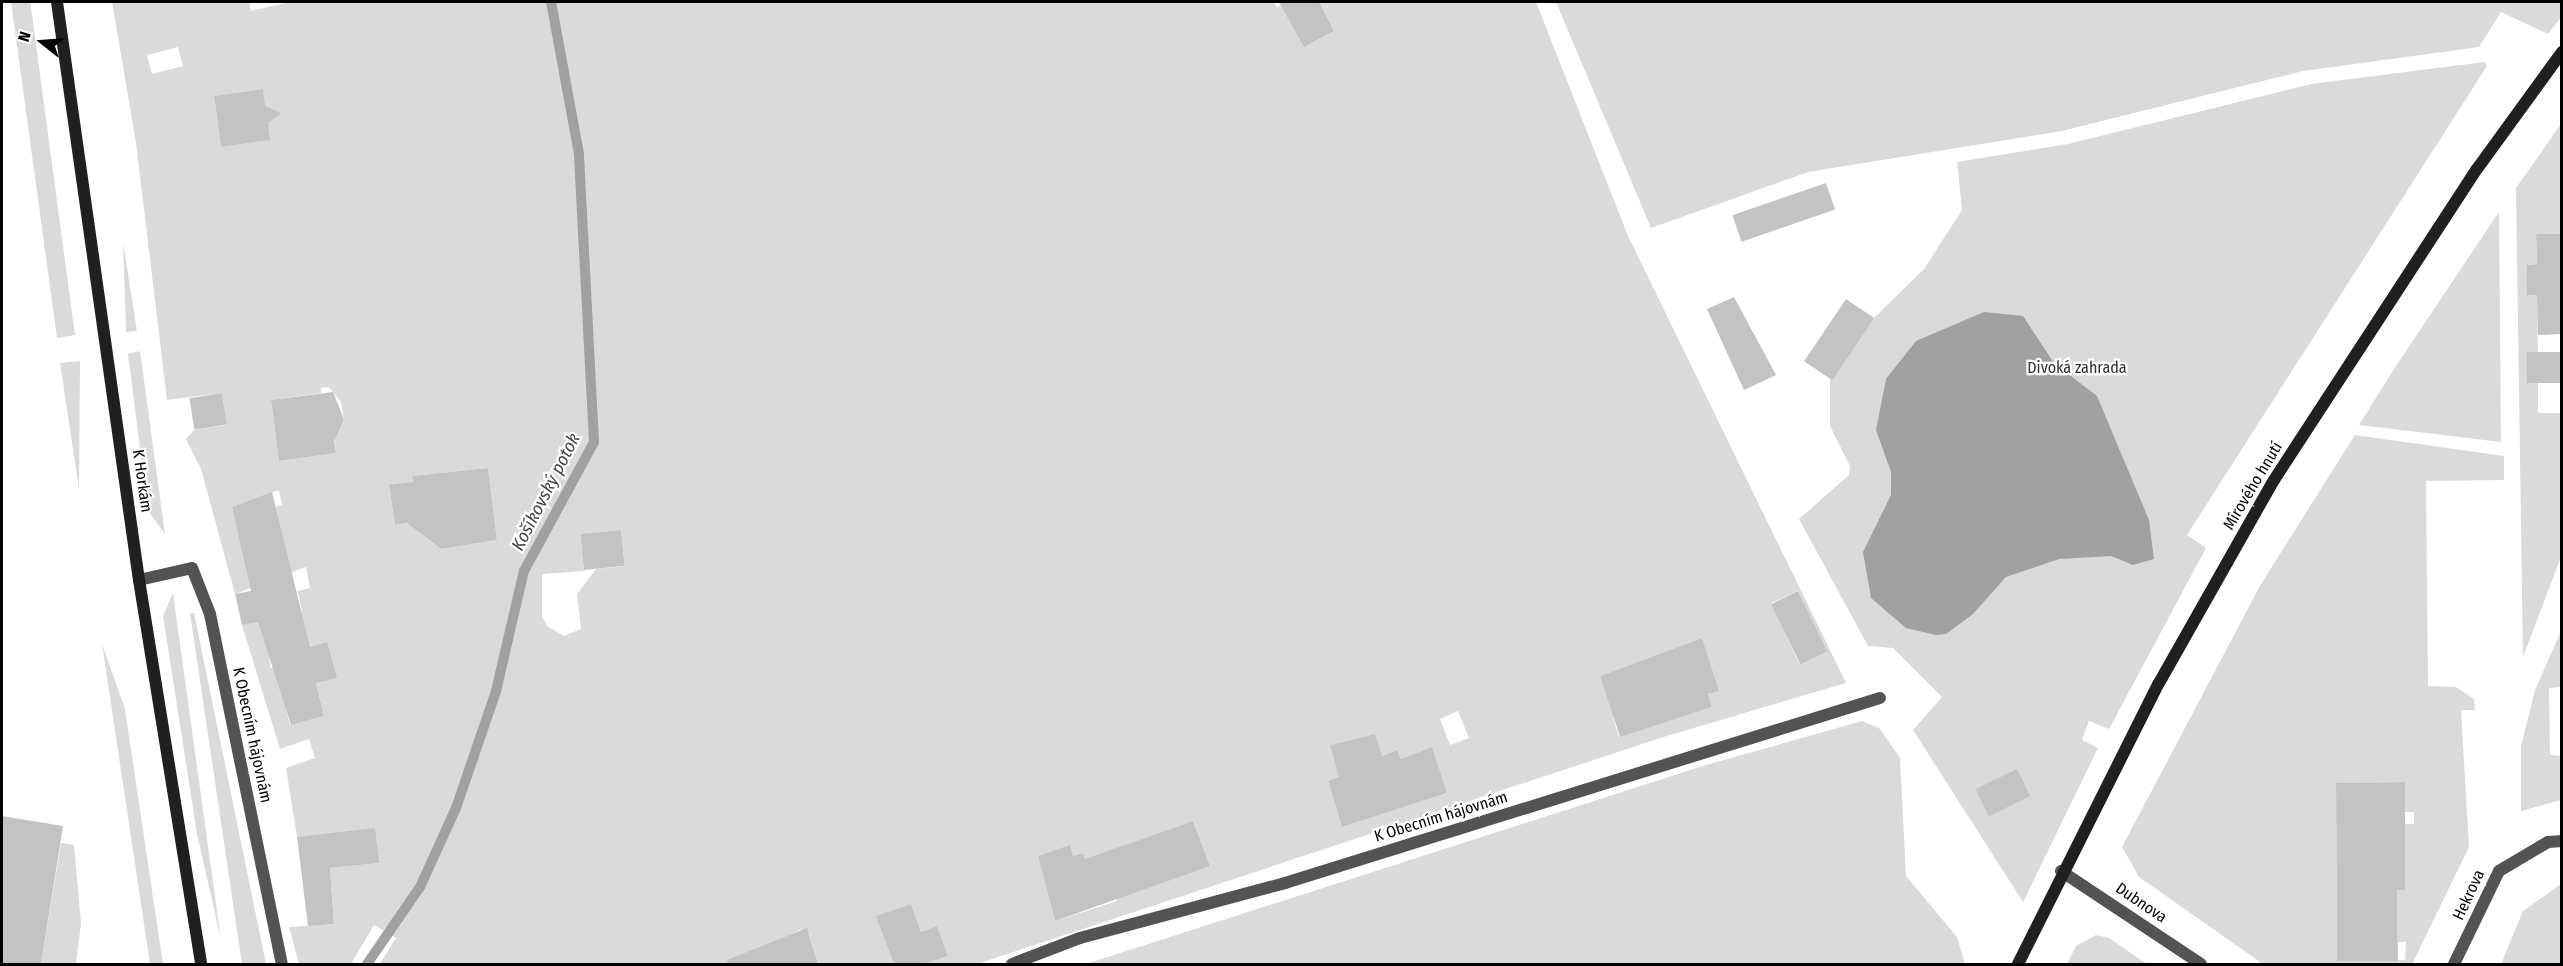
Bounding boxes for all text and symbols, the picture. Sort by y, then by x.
north arrow [12,12,72,72]
text: N [14,29,35,44]
park label: Divoká zahrada [2027,358,2127,378]
water label: Košíkovský potok [507,430,585,554]
street label: Mírového hnutí [2219,439,2287,533]
street label: K Horkám [128,448,156,514]
street label: K Obecním hájovnám [228,665,276,805]
street label: K Obecním hájovnám [1372,788,1510,846]
street label: Hekrova [2449,867,2489,923]
street label: Dubnova [2112,879,2170,927]

